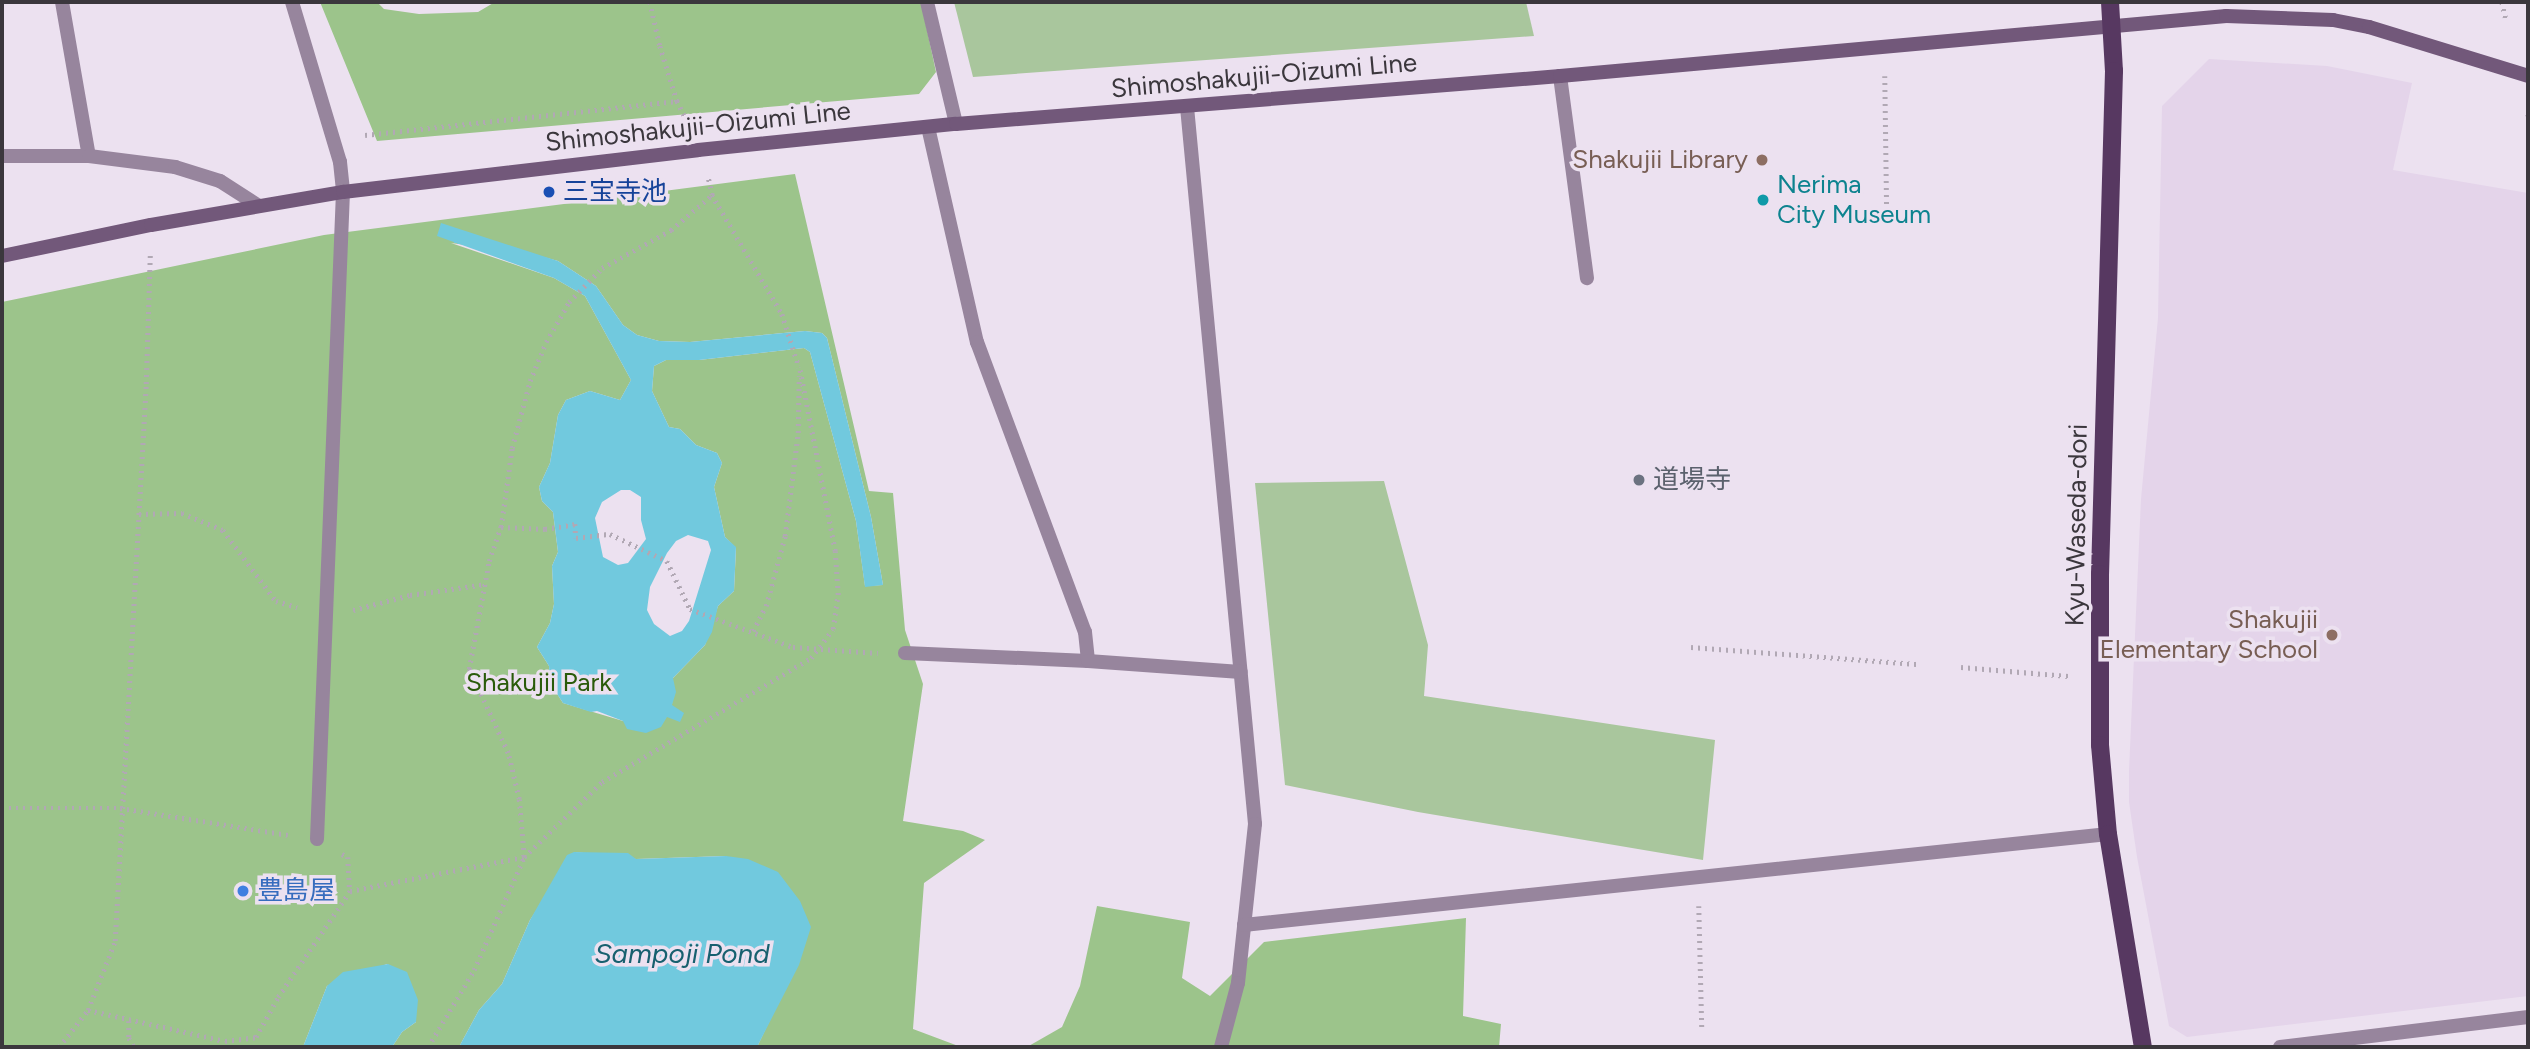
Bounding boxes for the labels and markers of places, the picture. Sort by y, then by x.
place label: Shakujii Library [1572,144,1748,176]
marker: Shakujii Library [1754,152,1770,168]
place label: Nerima City Museum [1777,169,1931,230]
place label: 三宝寺池 [563,176,667,208]
marker: 三宝寺池 [541,184,557,200]
marker: Nerima City Museum [1755,192,1771,208]
place label: 道場寺 [1653,464,1731,496]
marker: 道場寺 [1631,472,1647,488]
place label: Shakujii Elementary School [2100,604,2318,666]
marker: Shakujii Elementary School [2324,627,2340,643]
place label: 豊島屋 [257,875,335,907]
marker: 豊島屋 [235,883,251,899]

